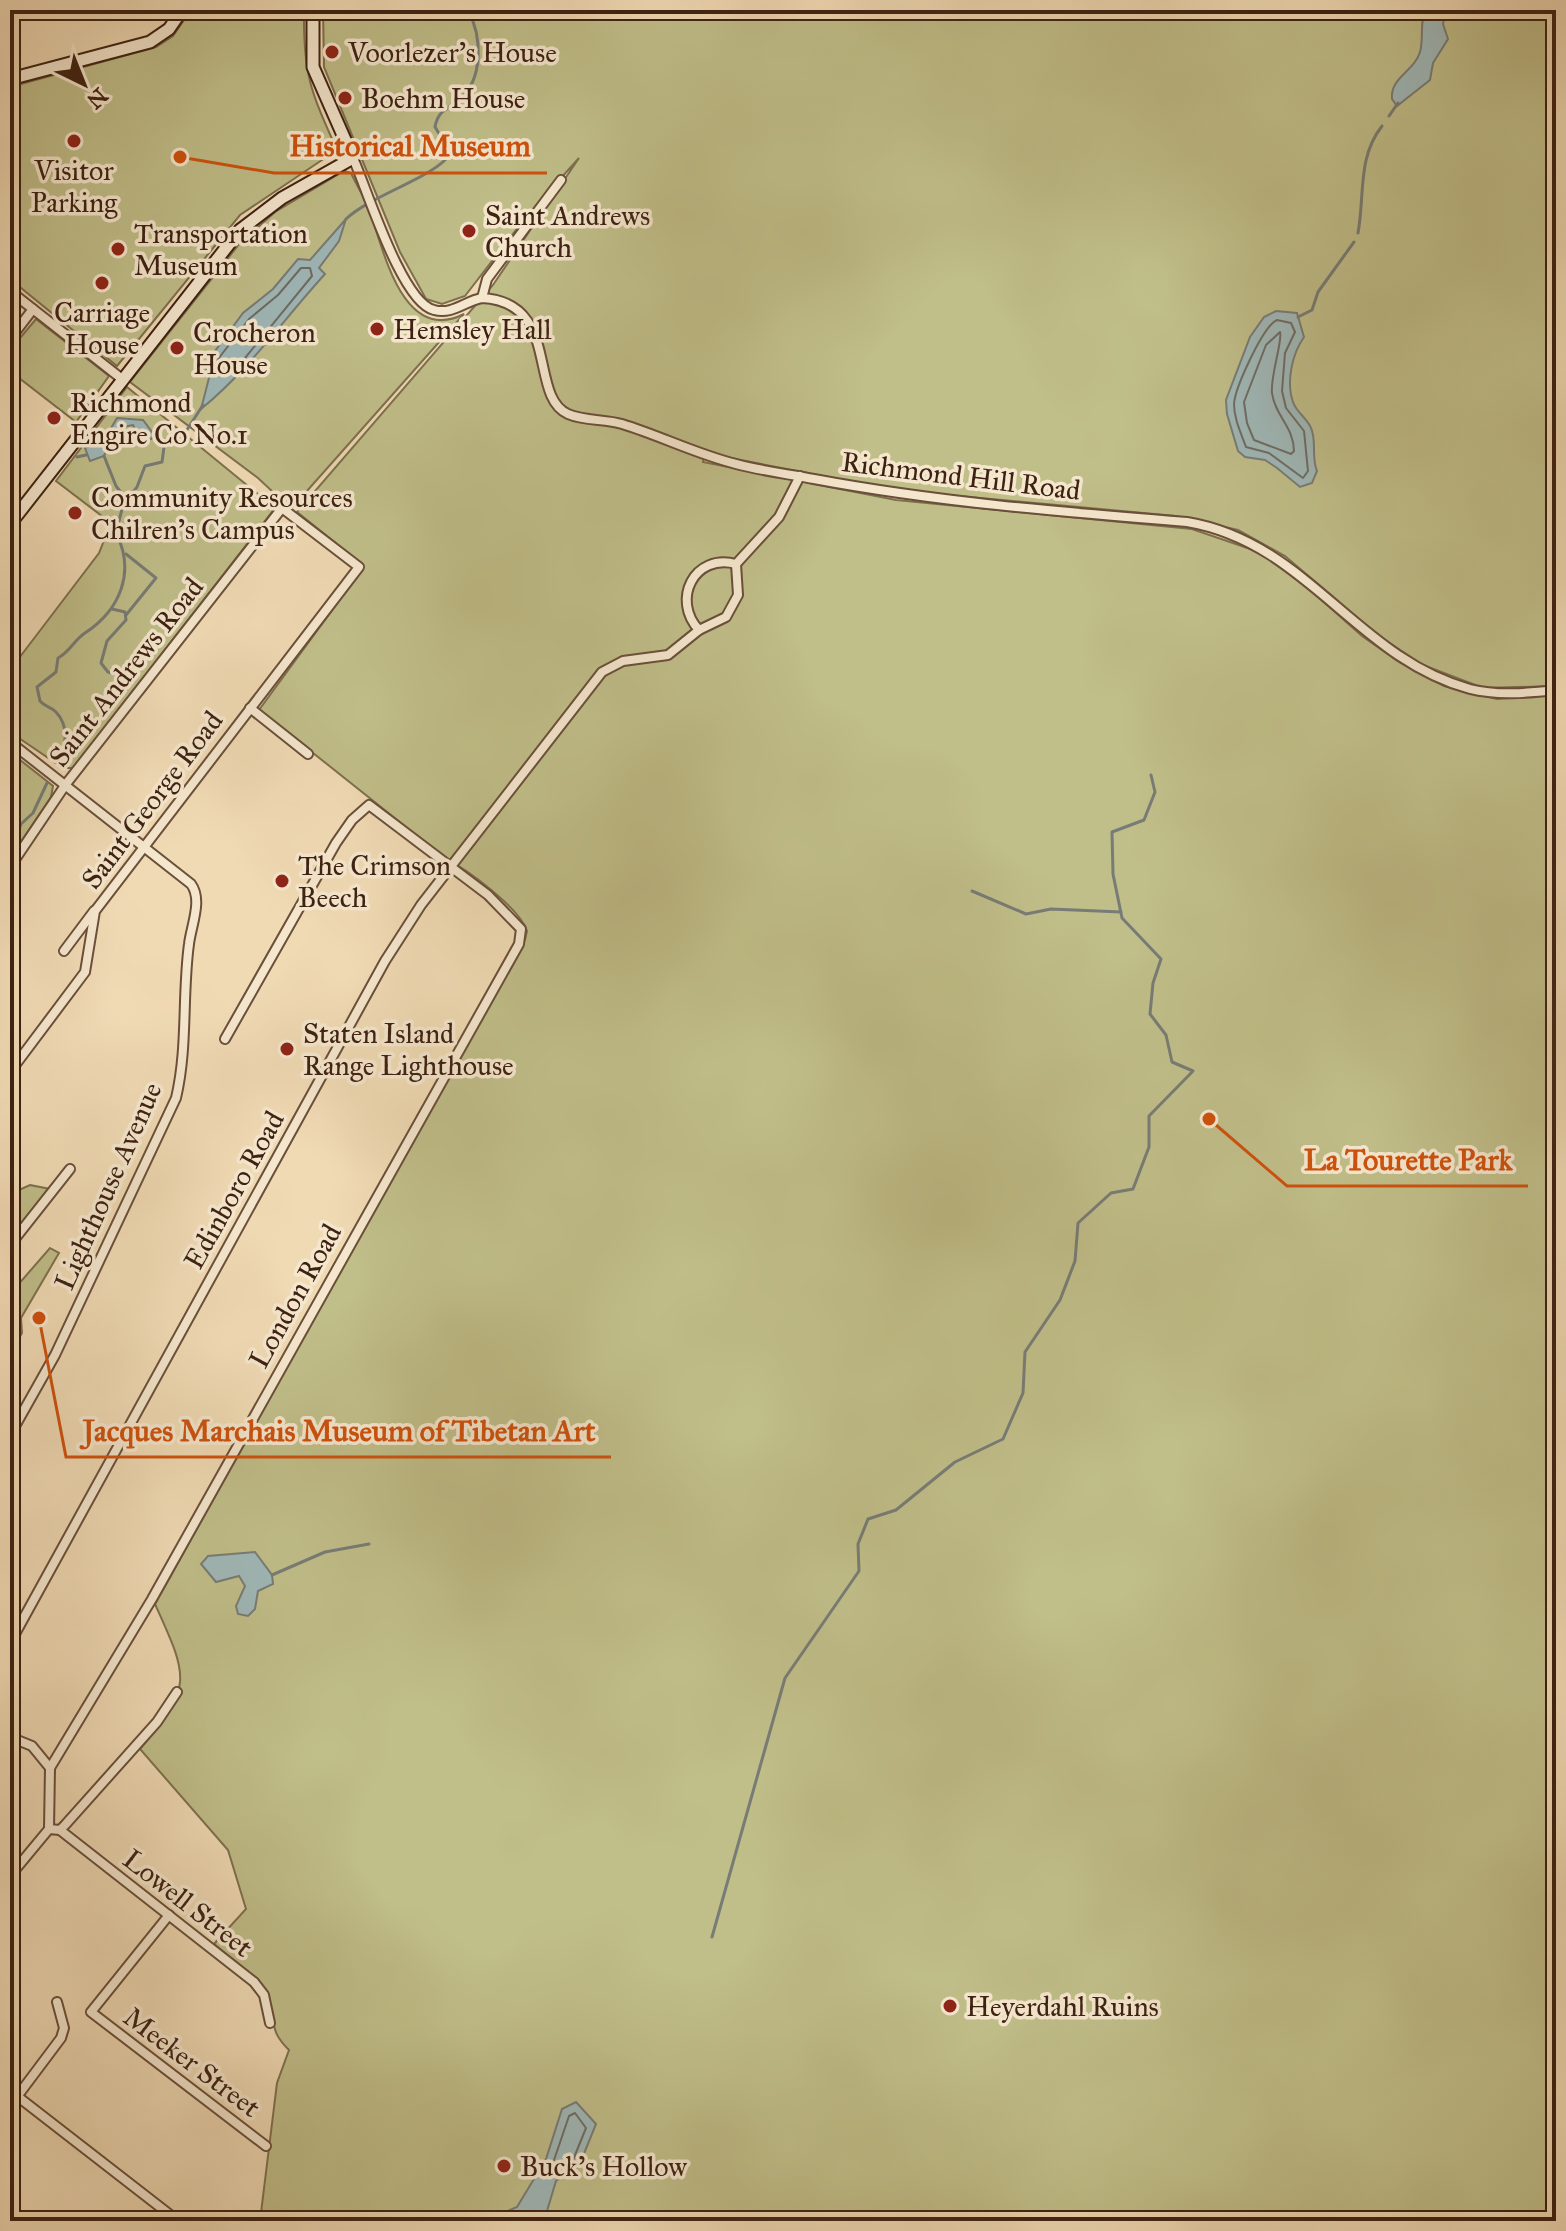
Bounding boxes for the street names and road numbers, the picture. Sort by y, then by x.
street label: Richmond Hill Road [840,444,1082,508]
street label: Saint Andrews Road [41,570,211,774]
street label: Saint George Road [74,704,230,896]
street label: Lighthouse Avenue [47,1077,169,1295]
street label: Edinboro Road [176,1105,292,1275]
street label: London Road [241,1218,349,1374]
street label: Lowell Street [116,1841,260,1965]
street label: Meeker Street [117,1999,267,2125]

